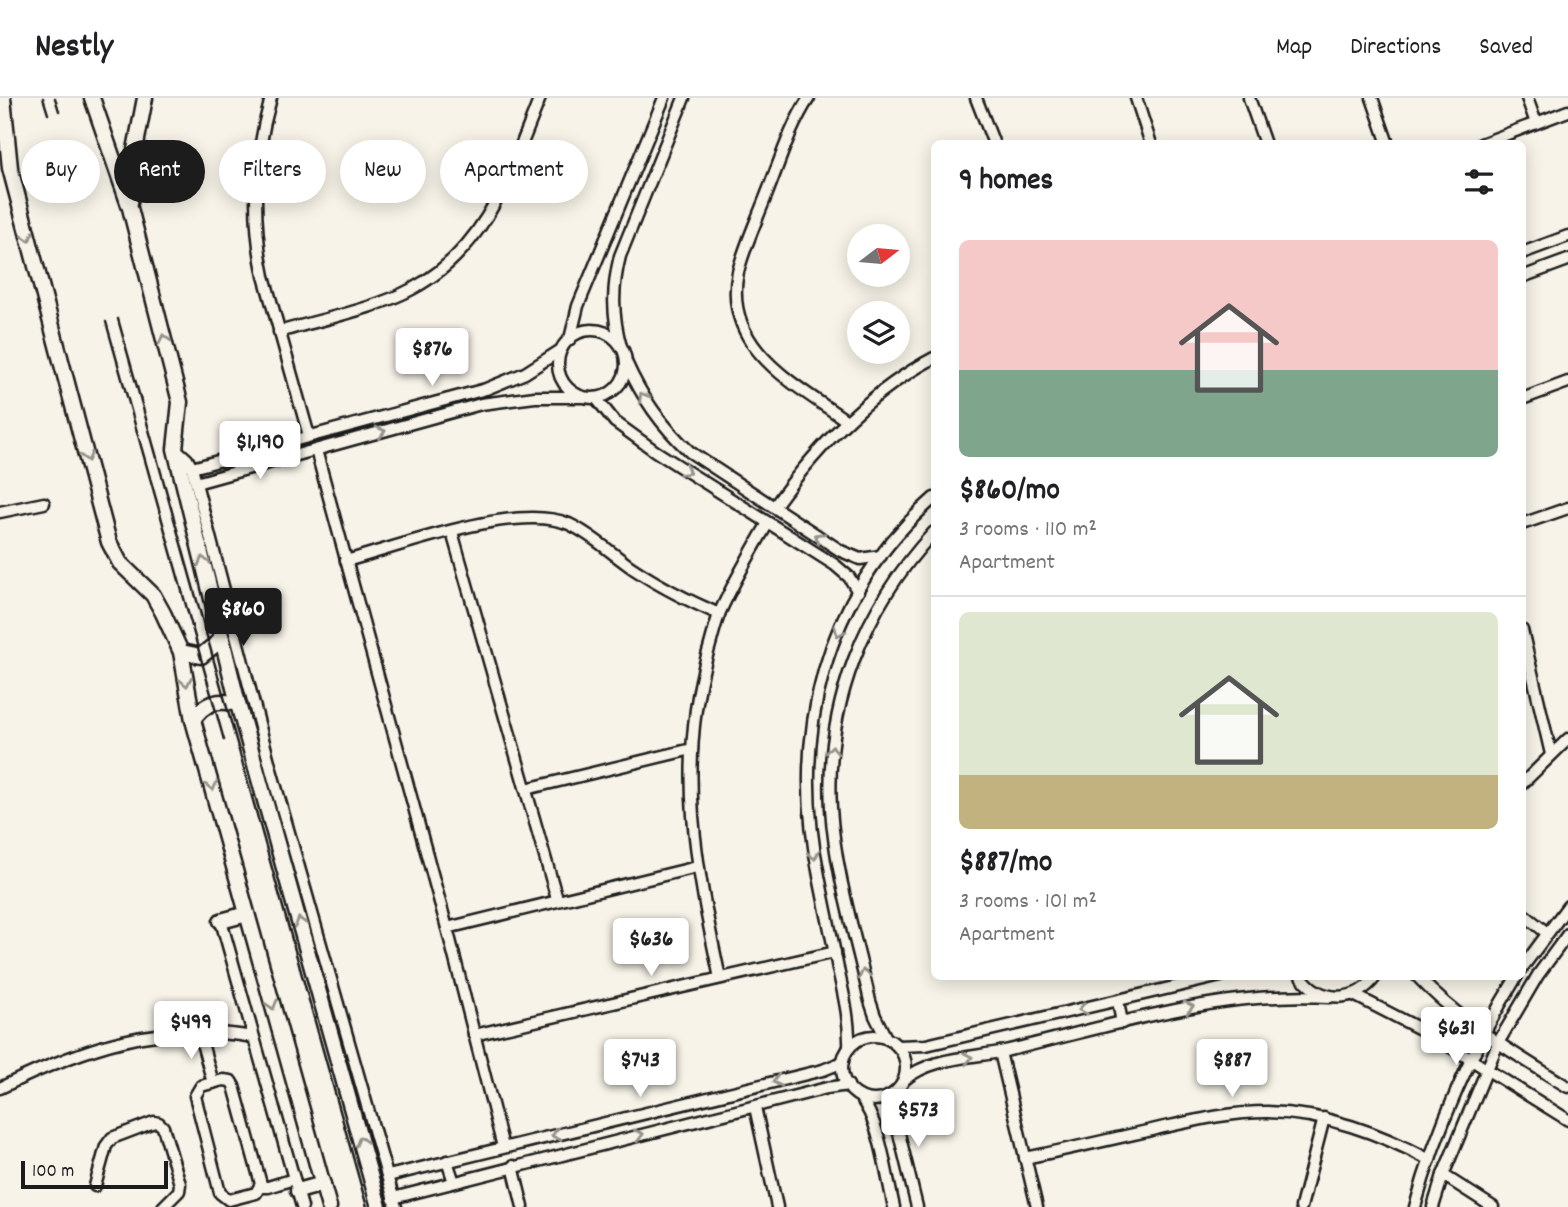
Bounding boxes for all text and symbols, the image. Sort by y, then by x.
text: Nestly [35,25,113,72]
text: Map [1276,31,1312,65]
text: Directions [1350,31,1441,65]
text: Saved [1479,31,1533,65]
chip: Buy [21,140,100,203]
chip: Rent [114,140,205,203]
chip: Filters [219,140,326,203]
chip: New [340,140,426,203]
chip: Apartment [440,140,588,203]
text: 9 homes [959,161,1053,204]
icon: filters [1460,163,1498,201]
north arrow [847,224,910,287]
map controls [847,224,910,364]
one-way arrow [20,231,35,243]
icon: home [1166,285,1292,411]
button: layers [847,301,910,364]
pin: $876 [391,328,473,388]
one-way arrow [157,333,172,345]
text: $876 [412,334,452,367]
one-way arrow [638,391,651,404]
pin: $1,190 [203,422,317,481]
one-way arrow [375,426,387,440]
text: $1,190 [235,427,285,460]
one-way arrow [79,451,93,463]
one-way arrow [679,463,692,476]
text: $860/mo [959,471,1060,514]
text: 3 rooms · 110 m² [959,514,1097,547]
one-way arrow [814,532,827,545]
text: Apartment [959,547,1055,580]
one-way arrow [197,555,211,567]
pin: $860 [202,588,284,648]
text: $860 [221,594,265,627]
one-way arrow [833,625,847,637]
icon: home [1166,657,1292,783]
one-way arrow [178,676,193,688]
one-way arrow [824,744,839,755]
one-way arrow [203,780,218,792]
text: $887/mo [959,843,1052,886]
one-way arrow [806,849,821,861]
text: 3 rooms · 101 m² [959,886,1097,919]
one-way arrow [293,916,308,928]
pin: $636 [610,918,692,978]
text: Apartment [959,919,1055,952]
text: $636 [629,924,673,957]
one-way arrow [858,968,872,980]
one-way arrow [264,999,279,1011]
one-way arrow [1077,1001,1089,1016]
one-way arrow [1183,1001,1195,1016]
pin: $499 [150,1002,232,1061]
text: $499 [170,1007,212,1040]
pin: $631 [1415,1007,1497,1067]
text: $631 [1437,1013,1475,1046]
pin: $743 [599,1040,681,1099]
pin: $887 [1191,1040,1273,1099]
text: $743 [620,1045,660,1078]
text: $887 [1213,1045,1251,1078]
one-way arrow [962,1051,974,1066]
one-way arrow [772,1073,784,1087]
pin: $573 [877,1090,959,1149]
text: $573 [897,1095,939,1128]
one-way arrow [550,1127,562,1141]
one-way arrow [633,1129,645,1143]
one-way arrow [355,1135,369,1147]
scale bar [21,1158,168,1190]
text: 100 m [32,1159,74,1186]

